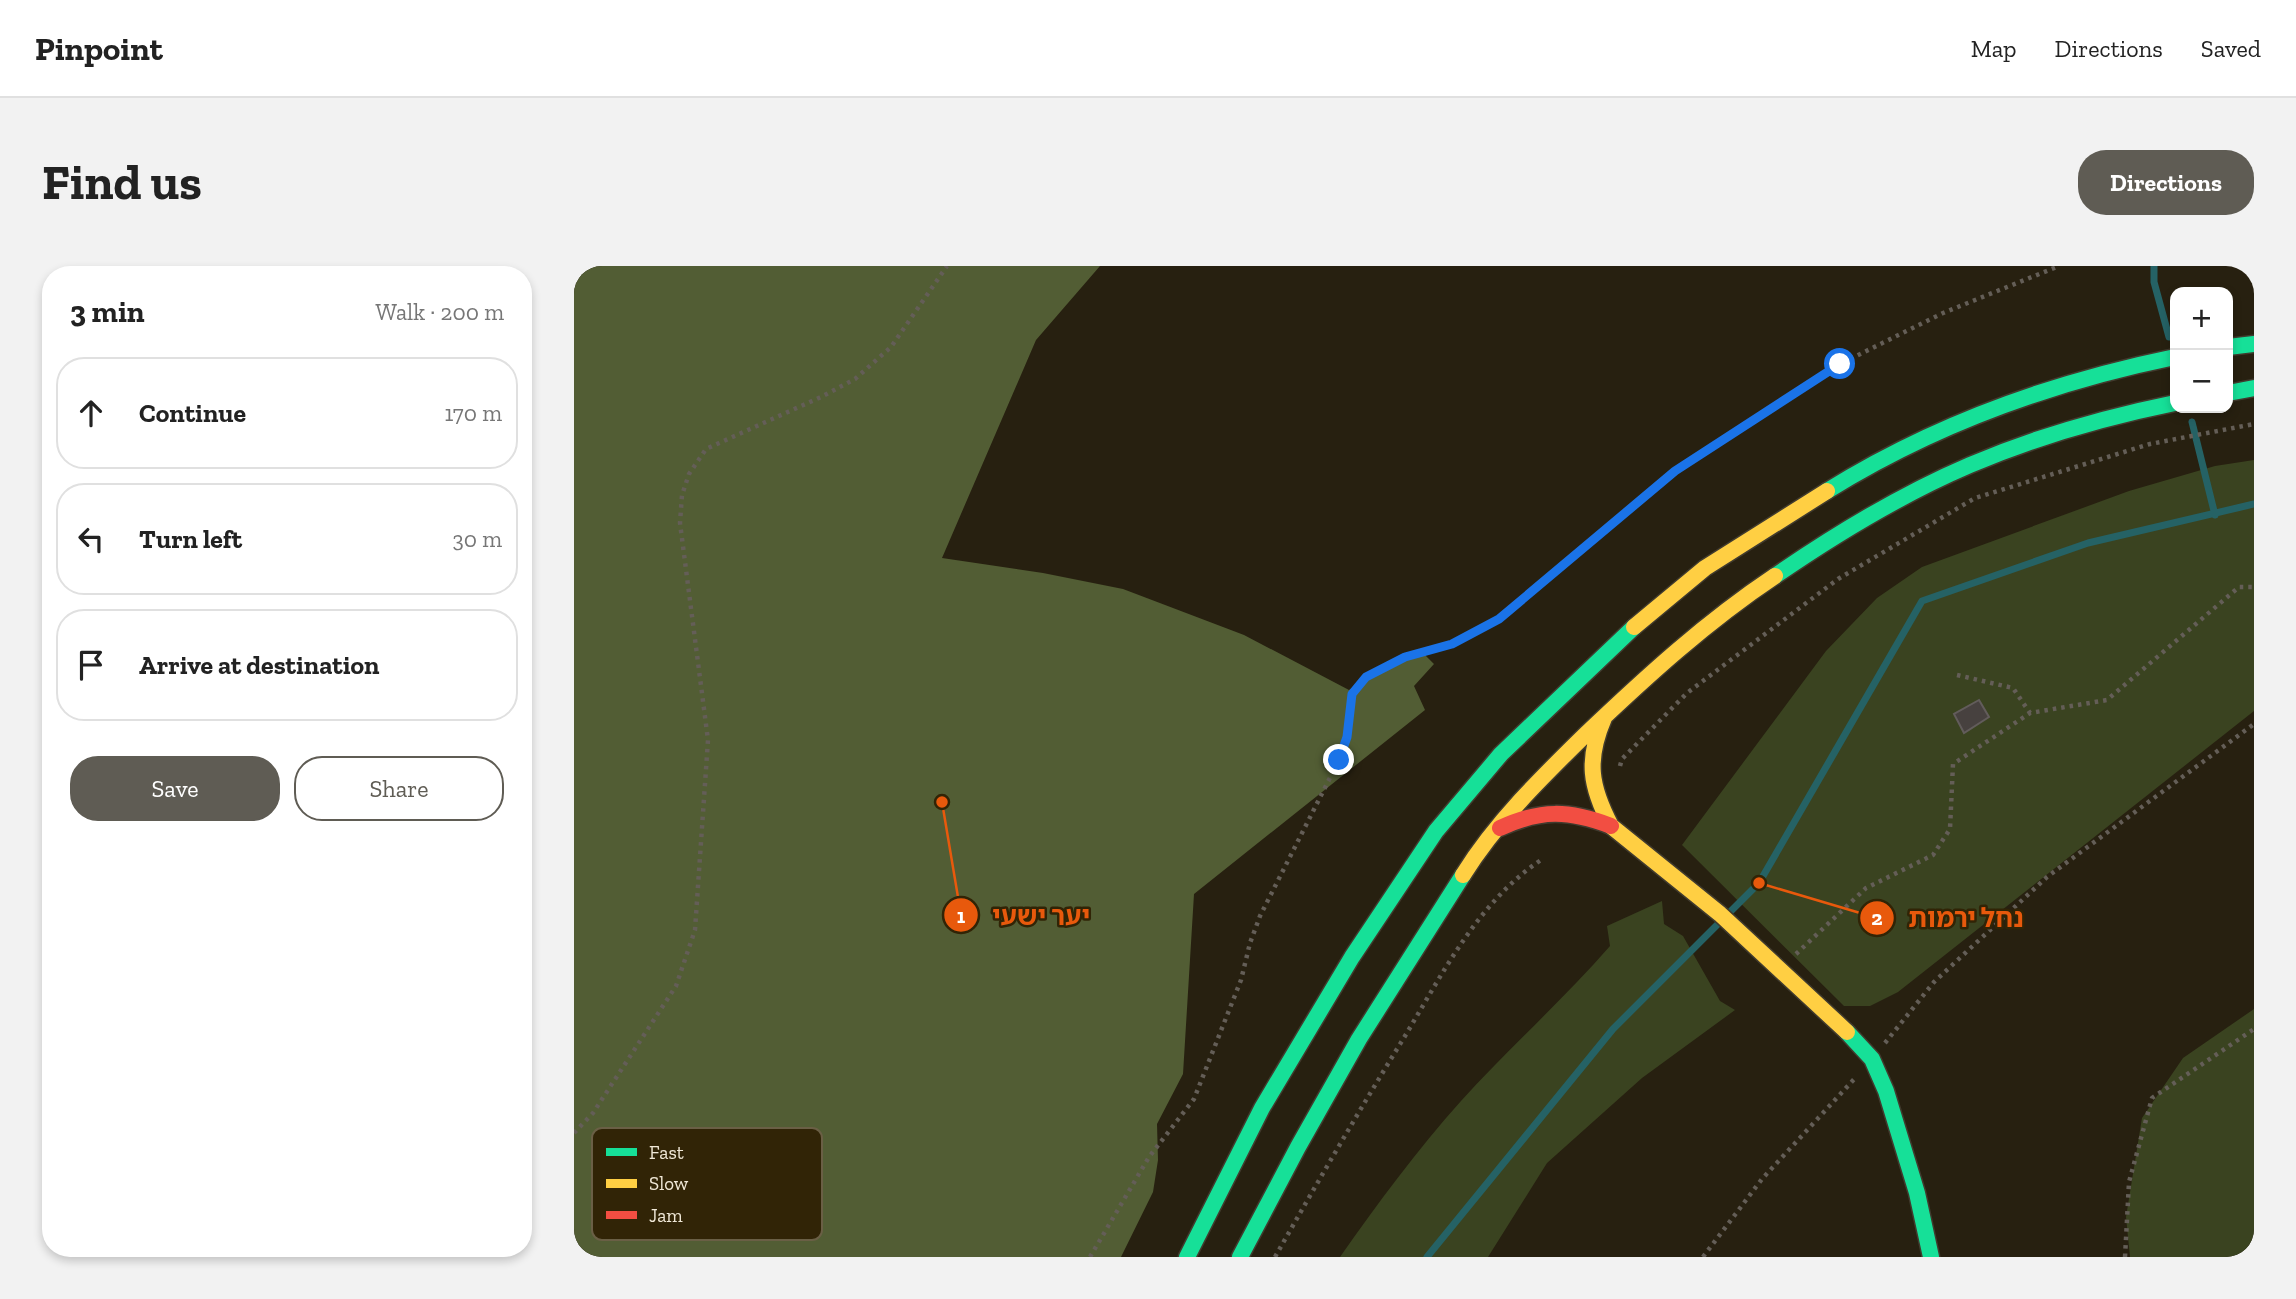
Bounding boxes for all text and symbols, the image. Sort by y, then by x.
text: Pinpoint [35,29,163,68]
text: Map [1971,34,2017,63]
text: Directions [2055,34,2163,63]
text: Saved [2201,34,2261,63]
button: Directions [2078,150,2254,215]
text: Find us [42,153,202,212]
map controls [2170,287,2233,413]
button: + [2170,287,2233,350]
text: 3 min [70,294,145,330]
text: Walk · 200 m [375,298,504,326]
route start [1824,348,1855,379]
button: − [2170,350,2233,413]
icon: ahead [72,394,110,432]
text: Continue [139,397,246,429]
text: 170 m [444,399,502,427]
icon: left [72,520,110,558]
text: Turn left [139,523,242,555]
text: 30 m [452,525,502,553]
icon: arrive [72,646,110,684]
text: Arrive at destination [139,649,379,681]
route end [1323,744,1354,775]
button: Save [70,756,280,821]
button: Share [294,756,504,821]
callout: יער ישעי [943,892,1104,939]
callout: נחל ירמות [1859,894,2038,941]
text: יער ישעי [992,900,1090,932]
text: נחל ירמות [1908,902,2024,934]
text: 1 [957,903,966,928]
text: 2 [1871,905,1883,930]
legend [592,1128,822,1240]
text: Fast [649,1141,684,1164]
text: Slow [649,1172,689,1195]
text: Jam [649,1204,683,1227]

